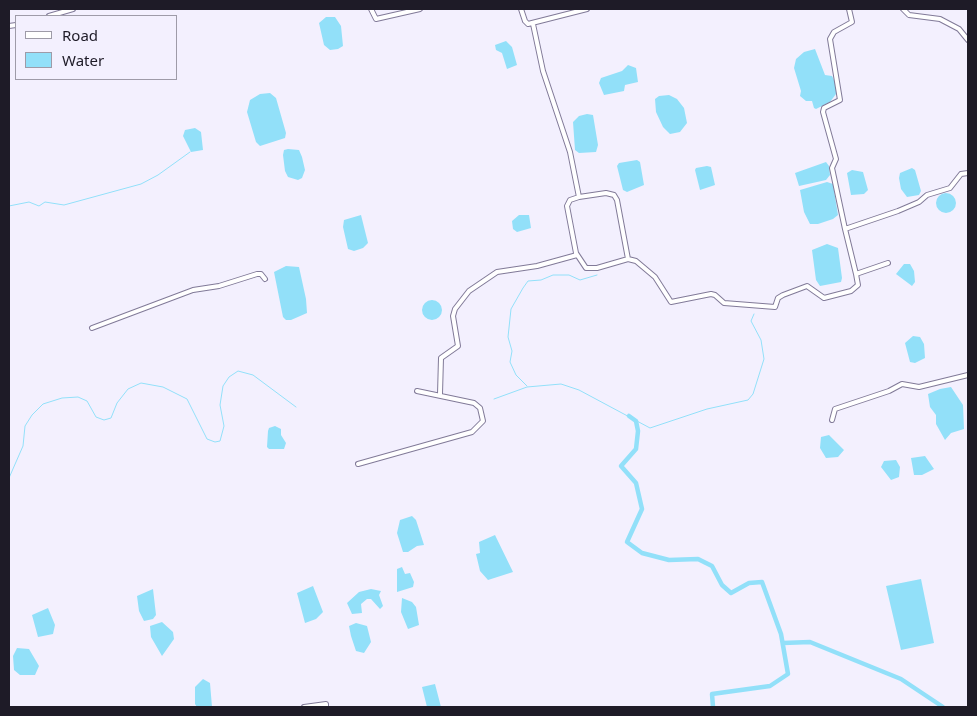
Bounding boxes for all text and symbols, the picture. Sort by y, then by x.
legend [15,15,178,80]
text: Road [62,25,98,45]
text: Water [62,50,104,70]

